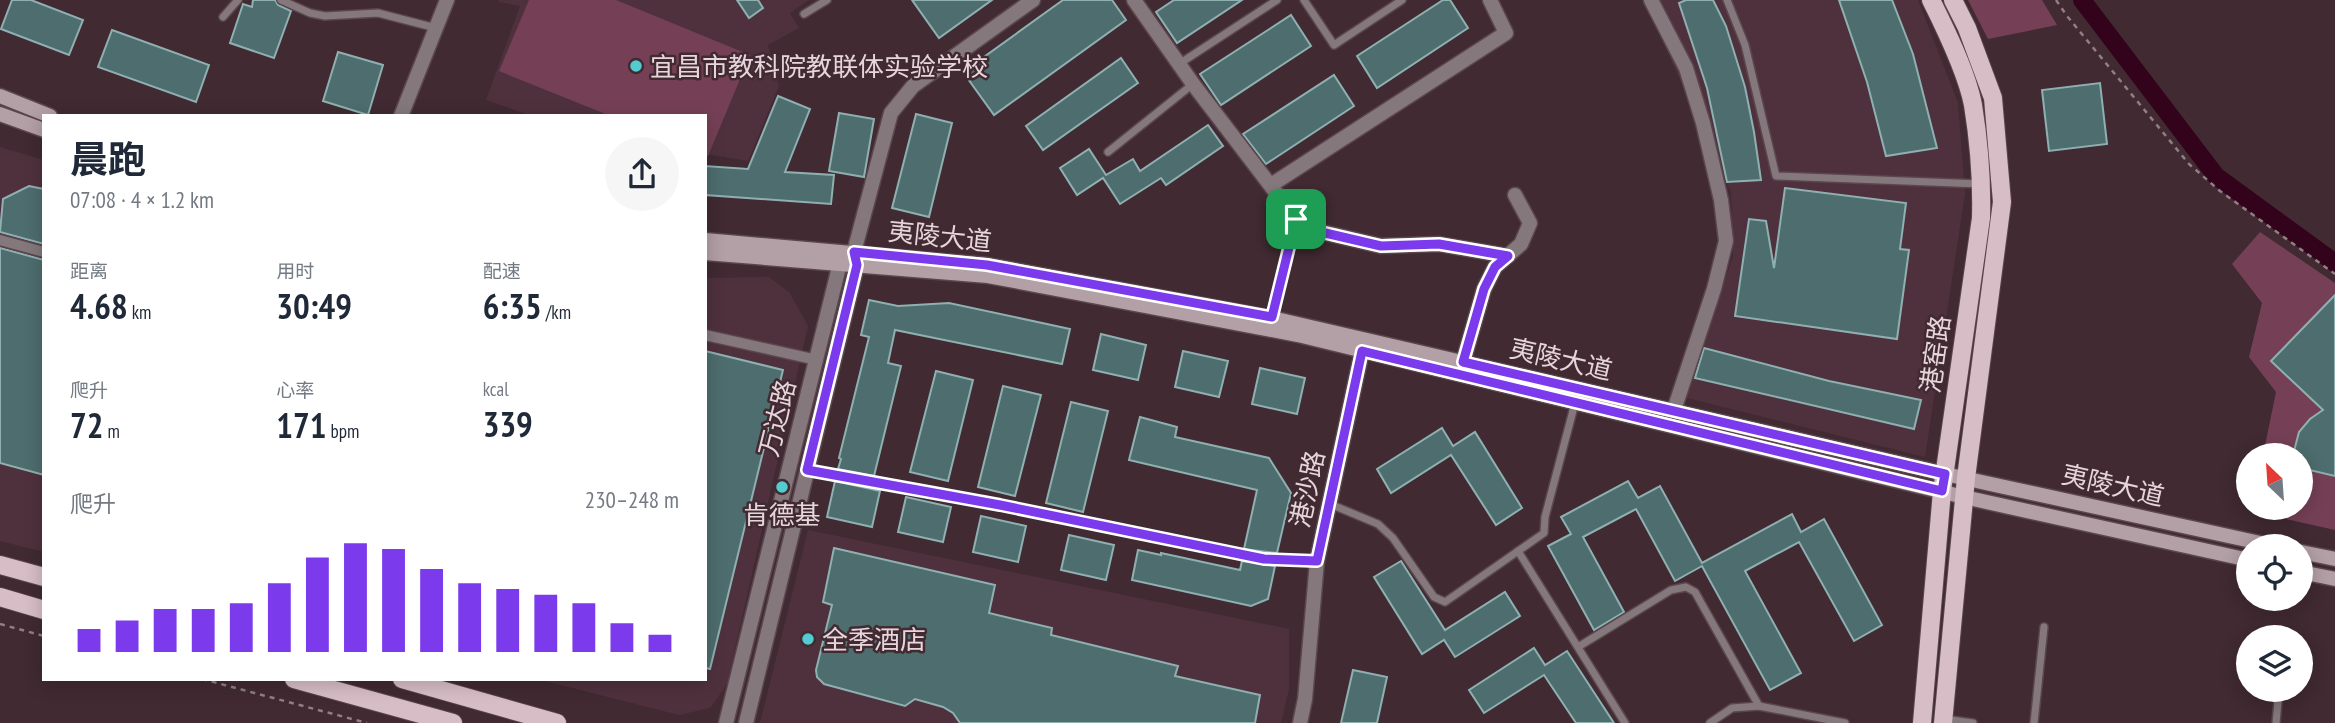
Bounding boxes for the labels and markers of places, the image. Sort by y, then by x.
place label: 宜昌市教科院教联体实验学校 [650,50,988,83]
marker: 宜昌市教科院教联体实验学校 [628,58,644,74]
pin [1266,189,1326,249]
marker: 肯德基 [774,479,790,495]
place label: 肯德基 [743,498,821,531]
place label: 全季酒店 [822,623,926,656]
marker: 全季酒店 [800,631,816,647]

